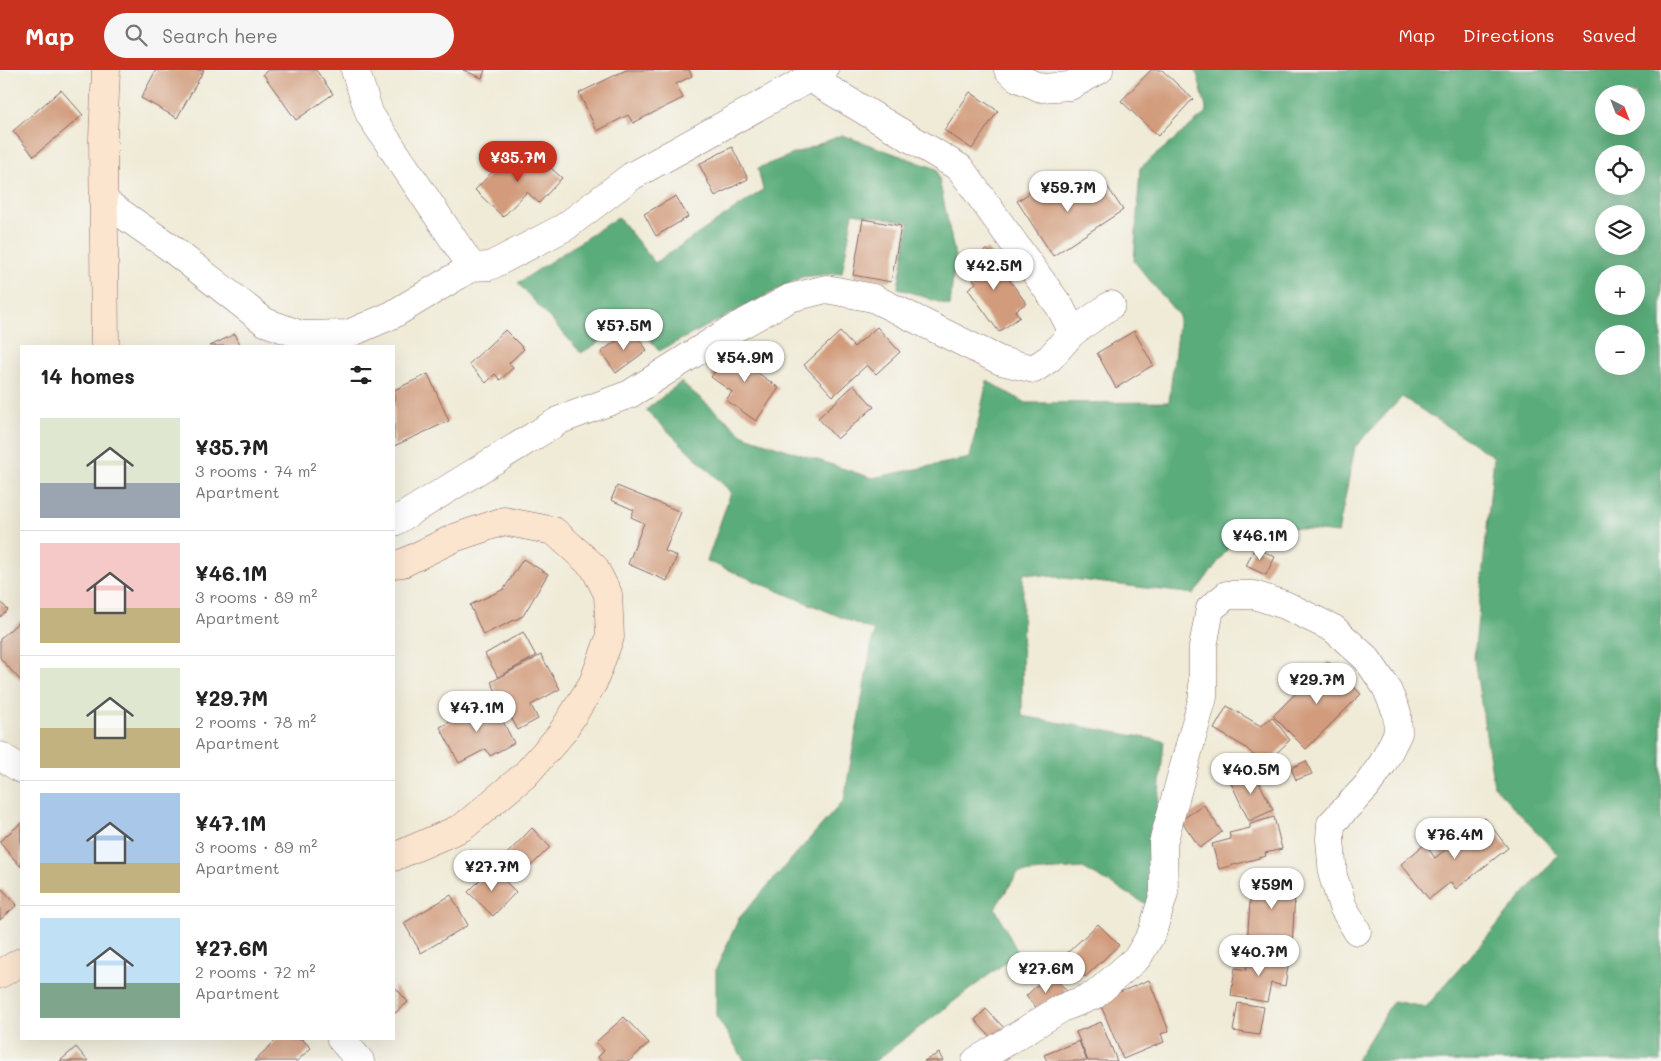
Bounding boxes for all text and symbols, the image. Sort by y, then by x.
search box [104,13,454,58]
text: Map [25,20,74,51]
icon: search [122,21,150,49]
text: Search here [162,23,278,48]
text: Map [1398,23,1435,47]
text: Directions [1463,23,1555,47]
text: Saved [1583,23,1636,47]
north arrow [1595,85,1645,135]
map controls [1595,85,1645,375]
pin: ¥35.7M [477,140,559,183]
button: locate [1595,145,1645,195]
text: ¥35.7M [490,146,546,167]
pin: ¥59.7M [1027,170,1109,213]
text: ¥59.7M [1040,176,1096,197]
button: layers [1595,205,1645,255]
pin: ¥42.5M [953,248,1035,291]
text: ¥42.5M [966,254,1022,275]
button: + [1595,265,1645,315]
pin: ¥57.5M [583,308,665,351]
text: ¥57.5M [596,314,652,335]
button: − [1595,325,1645,375]
pin: ¥54.9M [704,340,786,383]
text: ¥54.9M [716,346,774,367]
icon: filters [347,361,375,389]
text: 14 homes [40,362,135,389]
text: ¥35.7M [195,433,269,460]
icon: home [80,438,140,498]
text: 3 rooms · 74 m² [195,460,316,481]
text: Apartment [195,481,280,502]
pin: ¥46.1M [1219,518,1301,561]
text: ¥46.1M [1232,524,1288,545]
text: ¥46.1M [195,559,268,586]
icon: home [80,563,140,623]
text: 3 rooms · 89 m² [195,586,317,607]
text: Apartment [195,607,280,628]
pin: ¥29.7M [1276,662,1358,705]
text: ¥29.7M [1289,668,1345,689]
text: ¥29.7M [195,684,268,711]
icon: home [80,688,140,748]
pin: ¥47.1M [436,690,518,733]
text: ¥47.1M [450,696,504,717]
text: 2 rooms · 78 m² [195,711,316,732]
text: Apartment [195,732,280,753]
pin: ¥40.5M [1210,752,1292,795]
text: ¥40.5M [1222,758,1280,779]
text: ¥47.1M [195,809,267,836]
icon: home [80,813,140,873]
pin: ¥76.4M [1414,818,1496,860]
text: ¥76.4M [1426,823,1484,844]
text: 3 rooms · 89 m² [195,836,317,857]
pin: ¥27.7M [451,850,533,892]
text: ¥27.7M [464,855,520,876]
text: Apartment [195,857,280,878]
pin: ¥59M [1242,868,1302,910]
text: ¥59M [1251,873,1293,894]
text: ¥27.6M [195,934,268,961]
pin: ¥40.7M [1218,934,1300,977]
icon: home [80,938,140,998]
text: ¥40.7M [1230,940,1288,961]
pin: ¥27.6M [1005,952,1087,994]
text: ¥27.6M [1018,957,1074,978]
text: 2 rooms · 72 m² [195,961,316,982]
text: Apartment [195,982,280,1003]

